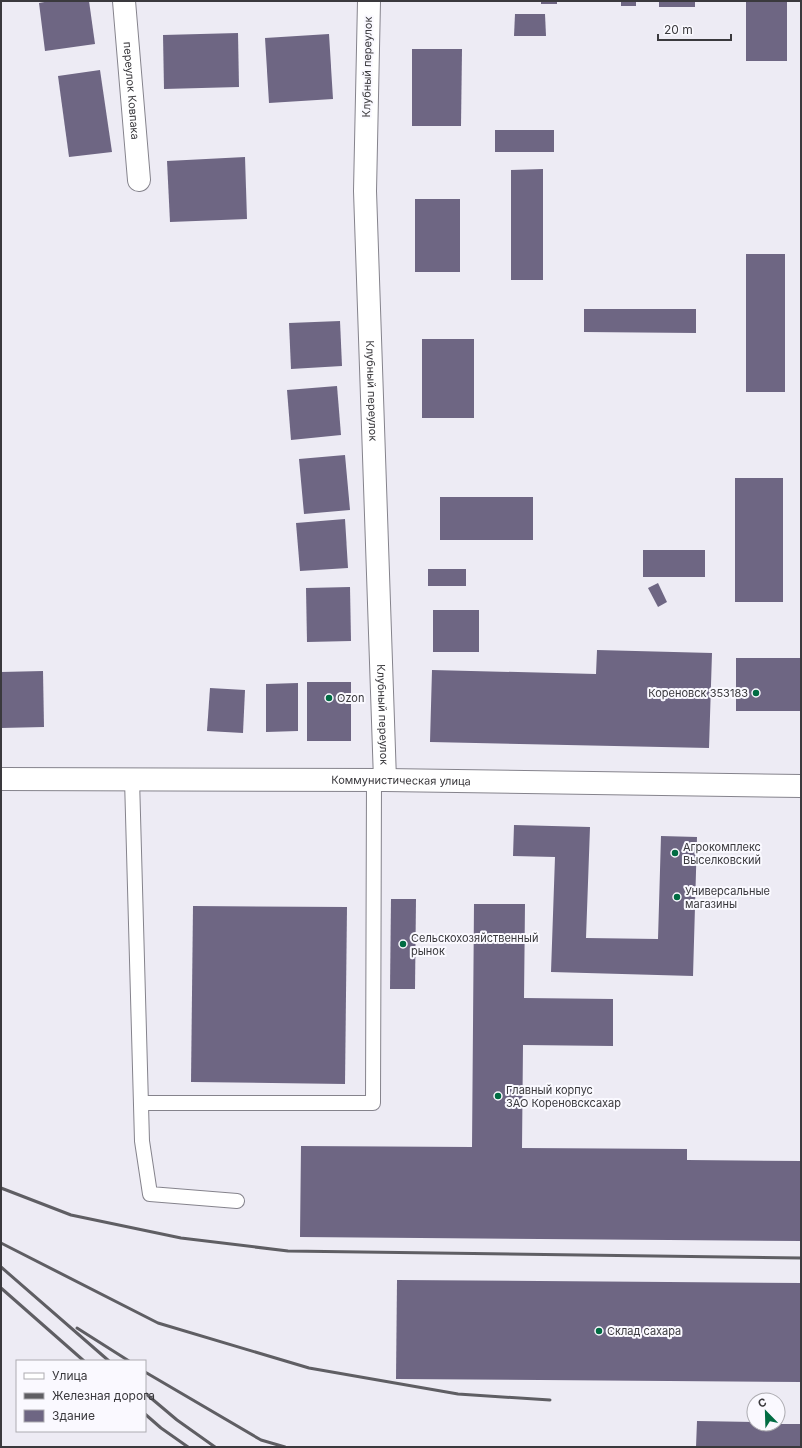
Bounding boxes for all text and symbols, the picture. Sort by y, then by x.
street label: Клубный переулок [359,16,375,118]
scale bar [658,16,731,42]
text: 20 m [664,22,693,37]
street label: переулок Ковпака [120,41,143,140]
street label: Клубный переулок [363,340,380,442]
street label: Клубный переулок [374,664,391,765]
place label: Кореновск 353183 [648,686,748,700]
marker: Кореновск 353183 [751,688,761,698]
place label: Ozon [337,691,364,705]
marker: Ozon [324,693,334,703]
street label: Коммунистическая улица [331,773,471,788]
place label: Агрокомплекс Выселковский [683,840,761,867]
marker: Агрокомплекс Выселковский [670,848,680,858]
place label: Универсальные магазины [685,884,770,911]
marker: Универсальные магазины [672,892,682,902]
place label: Сельскохозяйственный рынок [411,931,538,958]
marker: Сельскохозяйственный рынок [398,939,408,949]
place label: Главный корпус ЗАО Кореновсксахар [506,1083,621,1110]
marker: Главный корпус ЗАО Кореновсксахар [493,1091,503,1101]
place label: Склад сахара [607,1324,681,1338]
marker: Склад сахара [594,1326,604,1336]
legend [16,1360,146,1432]
text: Улица [52,1368,87,1383]
text: Железная дорога [52,1388,155,1403]
north arrow [746,1392,786,1432]
text: С [756,1395,769,1411]
text: Здание [52,1408,95,1423]

